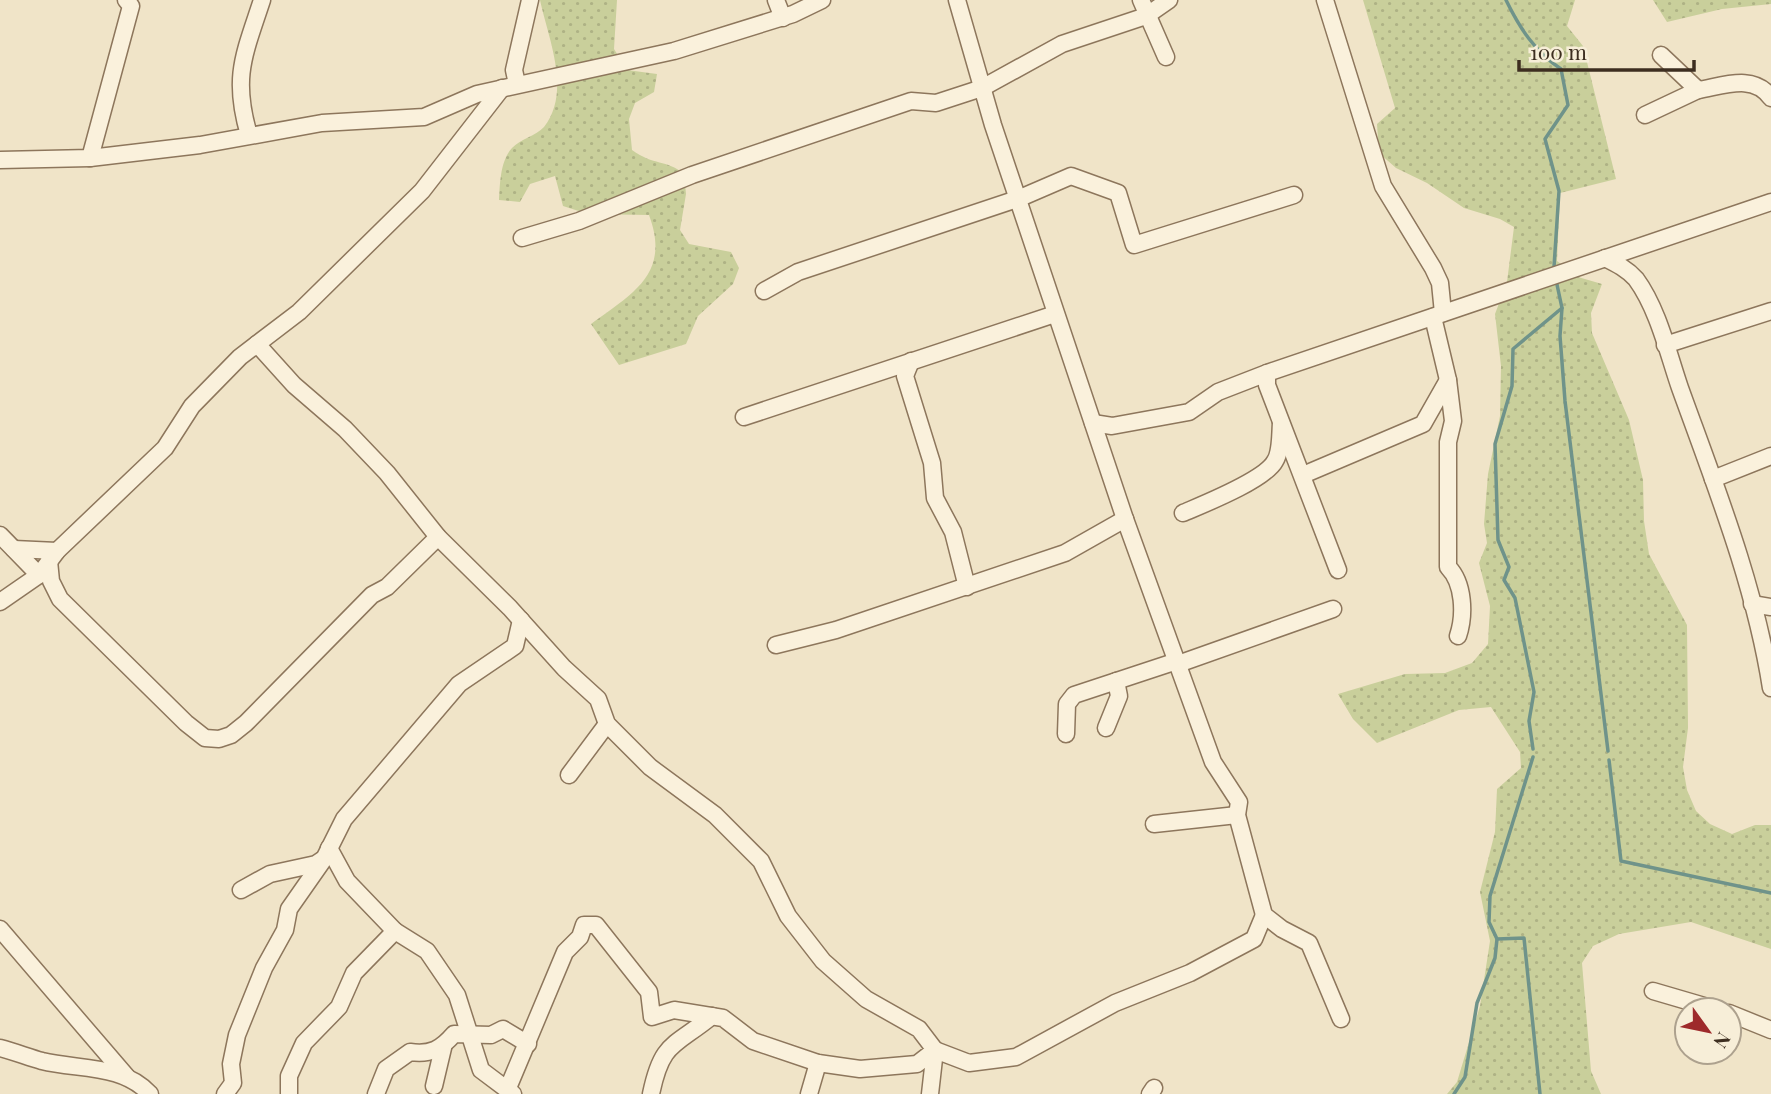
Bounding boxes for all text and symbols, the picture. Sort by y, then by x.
scale bar [1519,28,1694,72]
text: 100 m [1530,37,1587,65]
north arrow [1673,996,1743,1066]
text: N [1708,1028,1738,1054]

